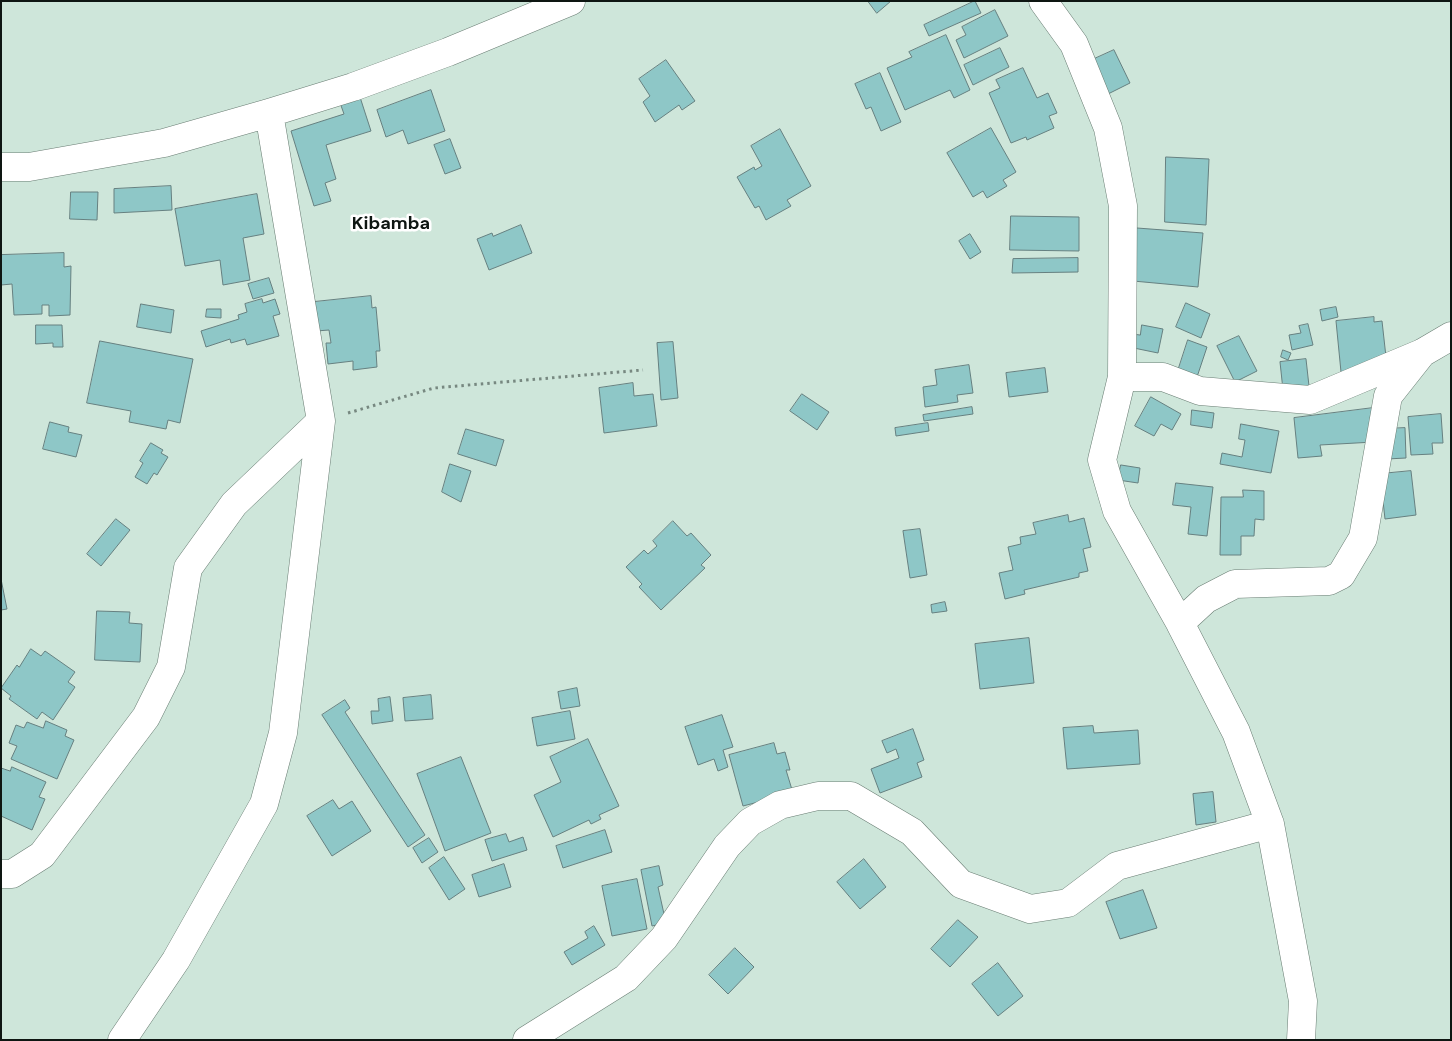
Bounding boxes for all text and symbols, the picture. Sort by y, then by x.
district label: Kibamba [352,213,430,235]

